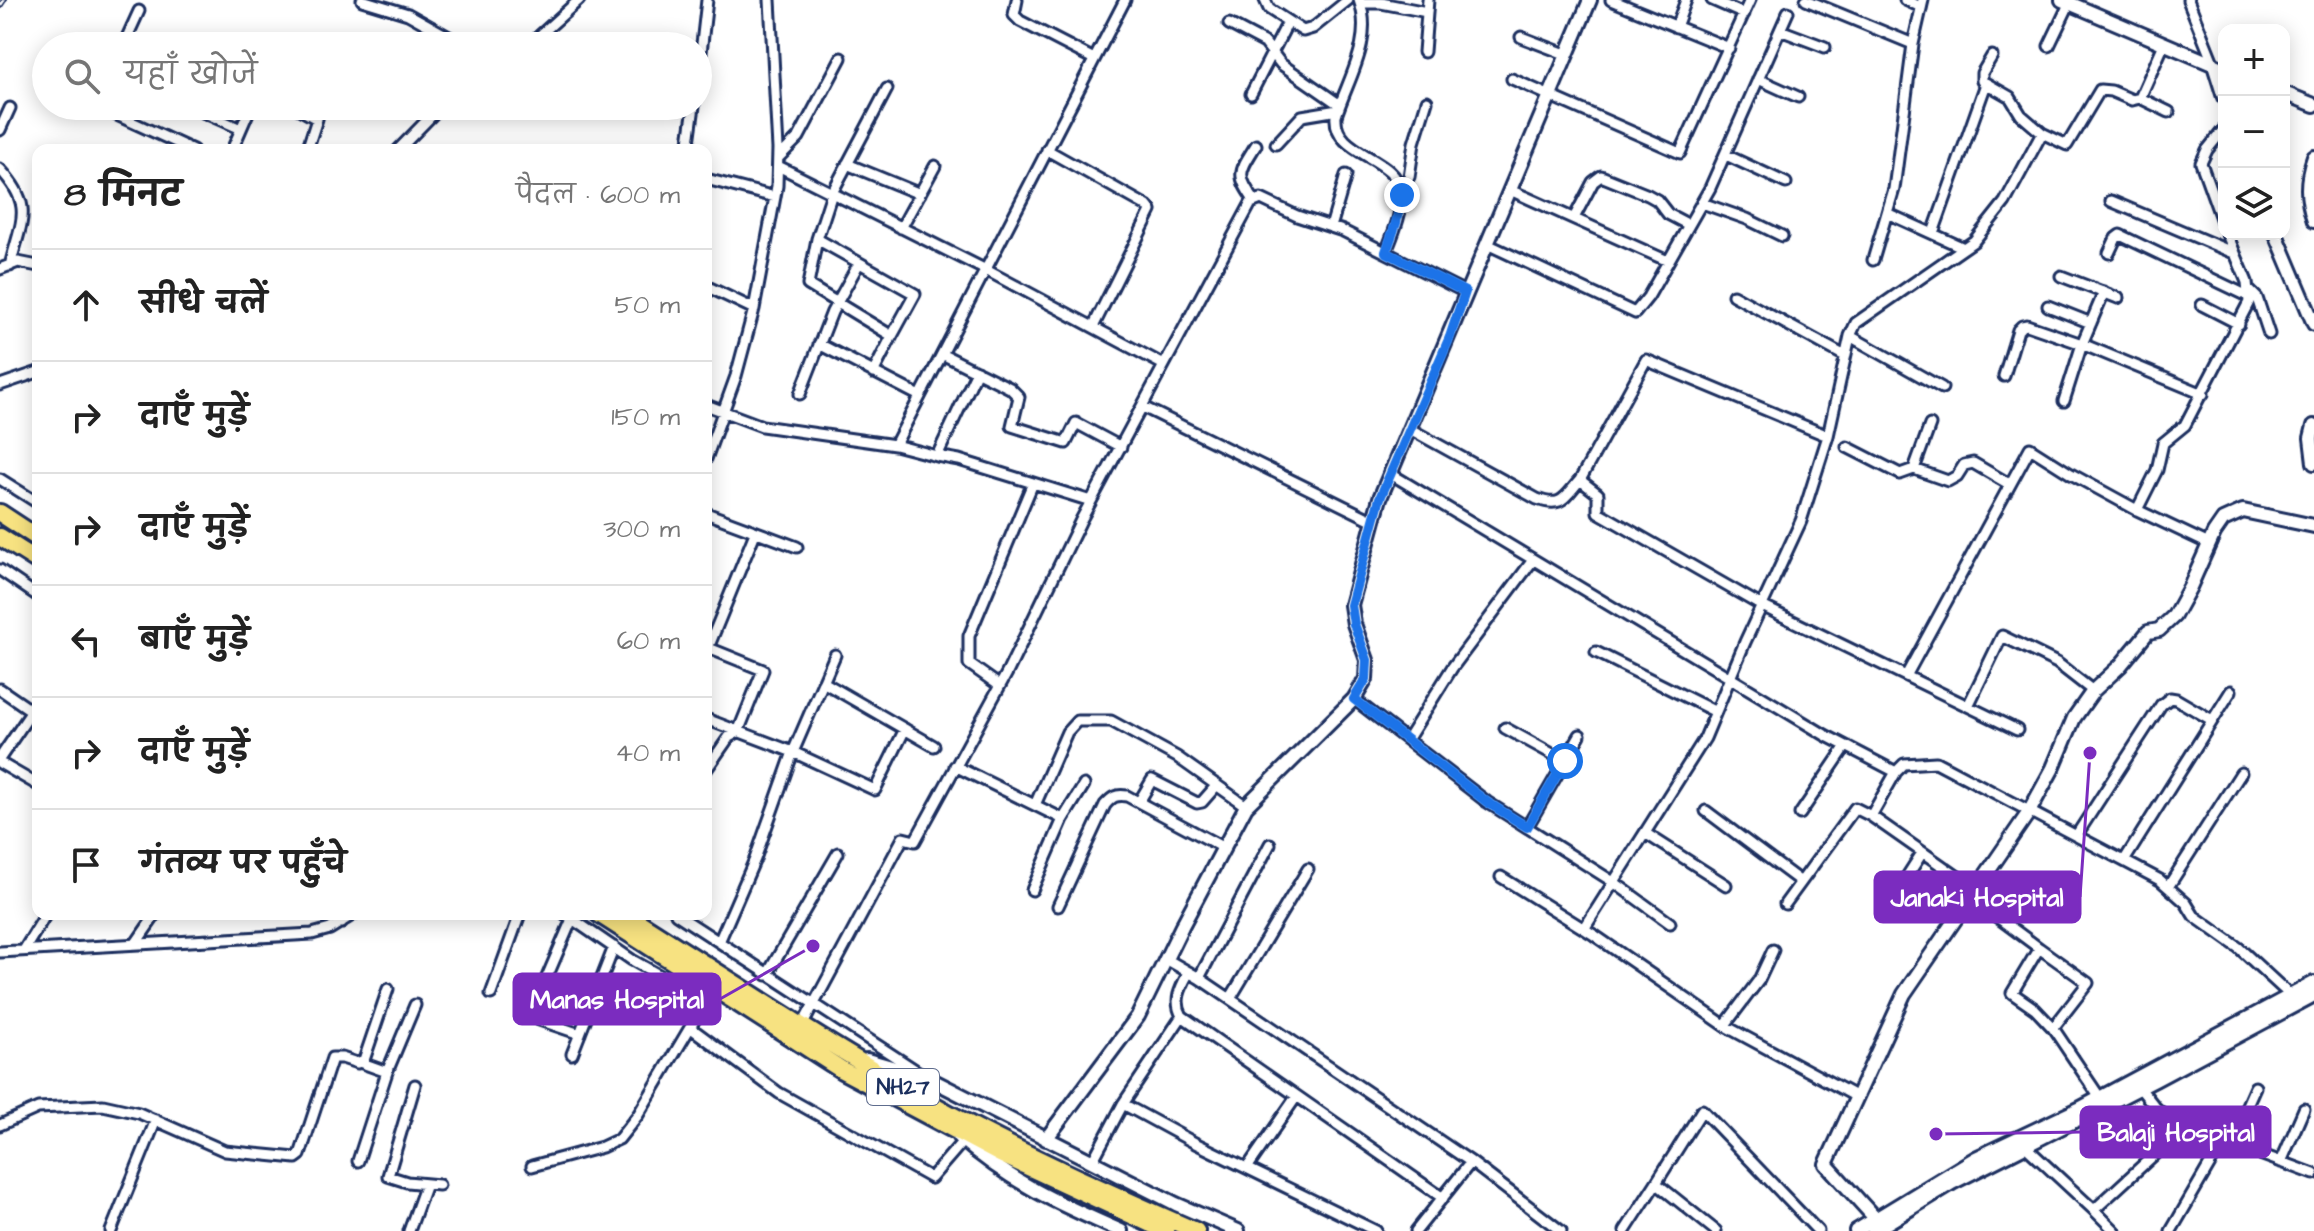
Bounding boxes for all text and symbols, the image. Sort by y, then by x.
map controls [2218,24,2290,240]
button: + [2218,24,2290,96]
search box [32,32,712,120]
icon: search [60,54,104,98]
text: यहाँ खोजें [124,54,257,96]
button: − [2218,96,2290,168]
button: layers [2218,168,2290,240]
text: 8 मिनट [64,171,182,219]
text: पैदल · 600 m [516,177,680,213]
route end [1384,177,1420,213]
icon: ahead [64,283,108,327]
text: सीधे चलें [140,283,267,325]
text: 50 m [615,287,680,323]
icon: right [64,395,108,439]
text: दाएँ मुड़ें [140,395,249,437]
text: 150 m [611,399,680,435]
icon: right [64,507,108,551]
text: दाएँ मुड़ें [140,507,249,549]
text: 300 m [603,511,680,547]
icon: left [64,619,108,663]
text: बाएँ मुड़ें [140,619,250,661]
text: 60 m [617,623,680,659]
icon: right [64,731,108,775]
text: दाएँ मुड़ें [140,731,249,773]
text: 40 m [615,735,680,771]
route start [1547,743,1583,779]
icon: arrive [64,843,108,887]
text: गंतव्य पर पहुँचे [140,843,346,885]
callout: Janaki Hospital [1875,872,2080,922]
text: Janaki Hospital [1889,880,2064,916]
callout: Manas Hospital [514,974,720,1024]
text: Manas Hospital [530,982,704,1018]
road number: NH27 [867,1069,939,1105]
callout: Balaji Hospital [2081,1107,2270,1157]
text: Balaji Hospital [2097,1115,2255,1151]

